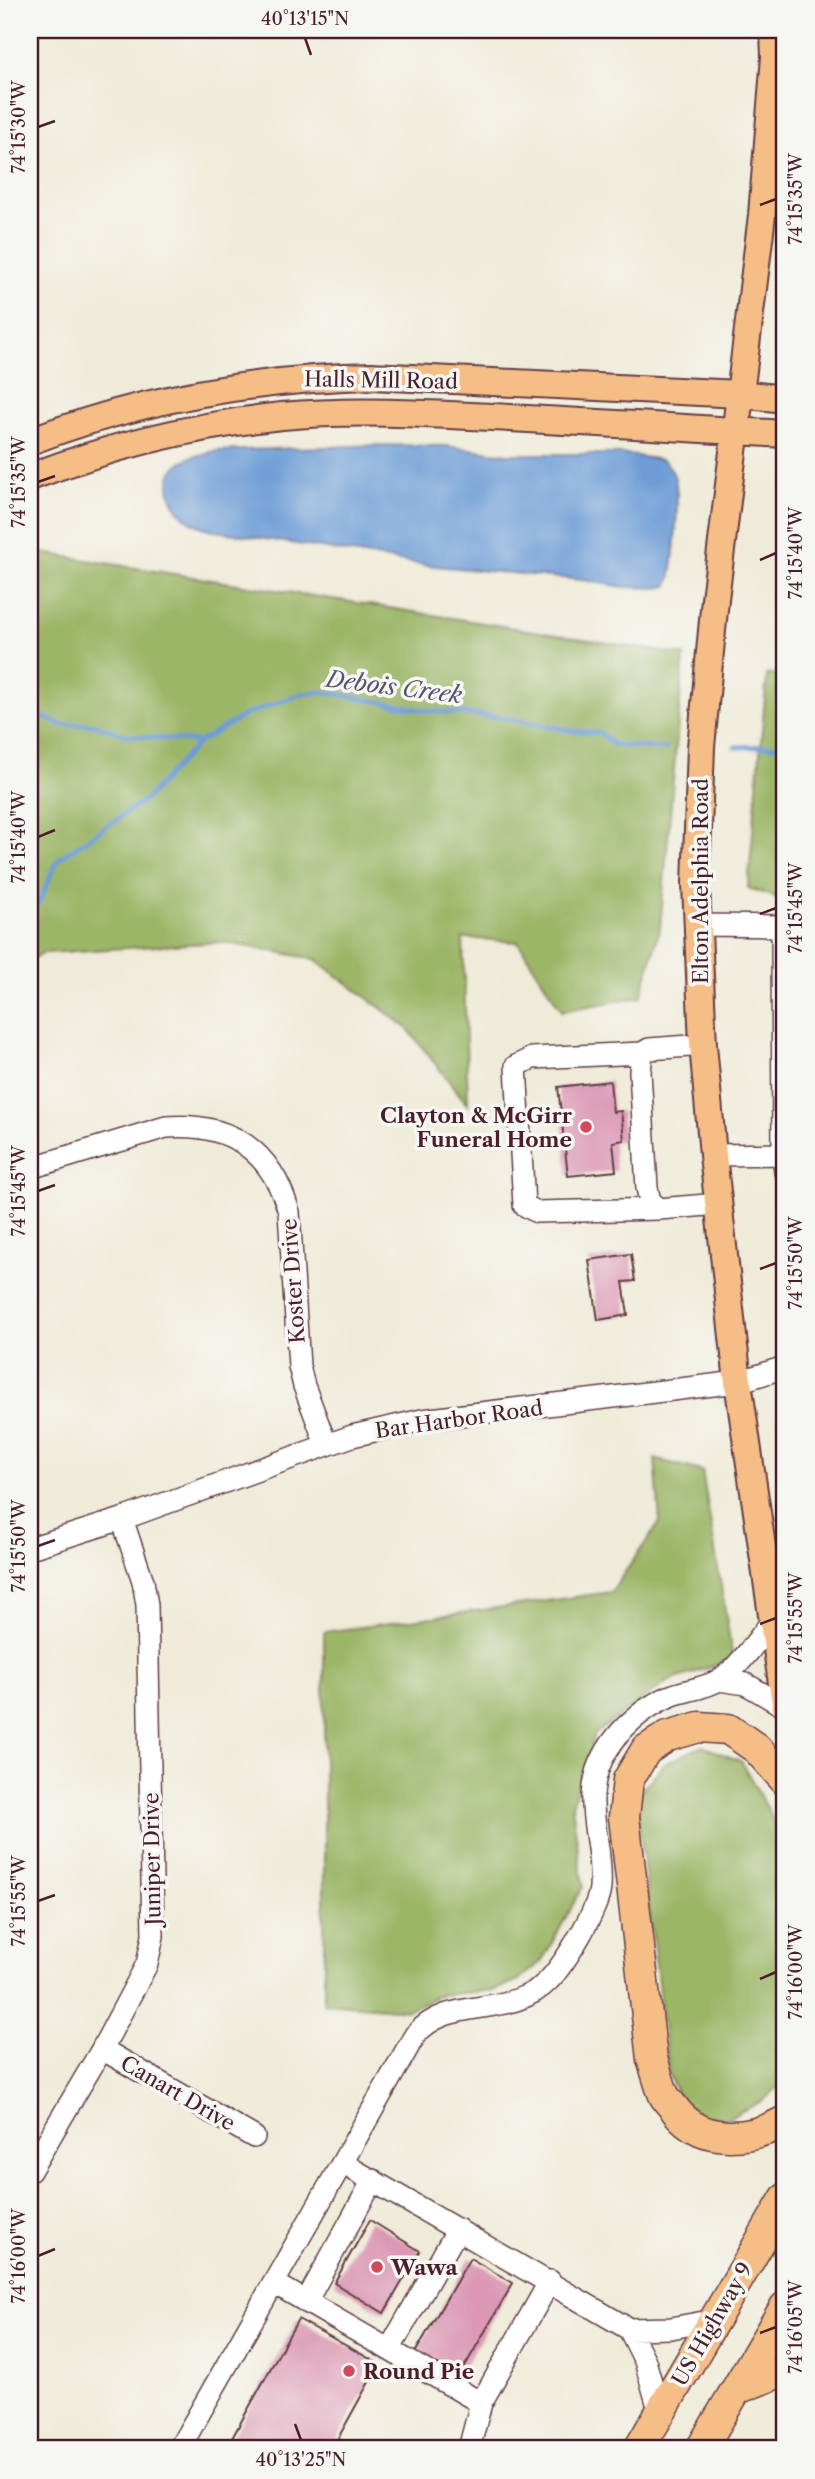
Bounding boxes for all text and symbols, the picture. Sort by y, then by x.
text: 40°13'15"N [261,8,349,30]
text: 74°15'30"W [8,79,30,174]
text: 74°15'35"W [785,152,807,245]
street label: Halls Mill Road [304,366,458,394]
text: 74°15'35"W [8,435,30,528]
text: 74°15'40"W [785,505,807,600]
water label: Debois Creek [322,665,464,709]
street label: Elton Adelphia Road [688,778,713,984]
text: 74°15'40"W [8,789,30,884]
text: 74°15'45"W [785,861,807,954]
place label: Clayton & McGirr Funeral Home [380,1103,573,1152]
marker: Clayton & McGirr Funeral Home [578,1119,594,1135]
text: 74°15'45"W [8,1144,30,1237]
text: 74°15'50"W [785,1215,807,1310]
street label: Koster Drive [276,1218,310,1344]
street label: Bar Harbor Road [374,1395,545,1443]
text: 74°15'50"W [8,1498,30,1593]
text: 74°15'55"W [785,1571,807,1664]
street label: Juniper Drive [138,1792,166,1929]
text: 74°15'55"W [8,1854,30,1947]
text: 74°16'00"W [785,1923,807,2020]
street label: Canart Drive [116,2050,240,2136]
text: 74°16'00"W [8,2207,30,2304]
place label: Wawa [390,2255,458,2280]
street label: US Highway 9 [667,2258,757,2390]
marker: Wawa [369,2259,385,2275]
text: 74°16'05"W [785,2279,807,2374]
place label: Round Pie [363,2359,474,2384]
marker: Round Pie [341,2363,357,2379]
text: 40°13'25"N [256,2449,347,2471]

